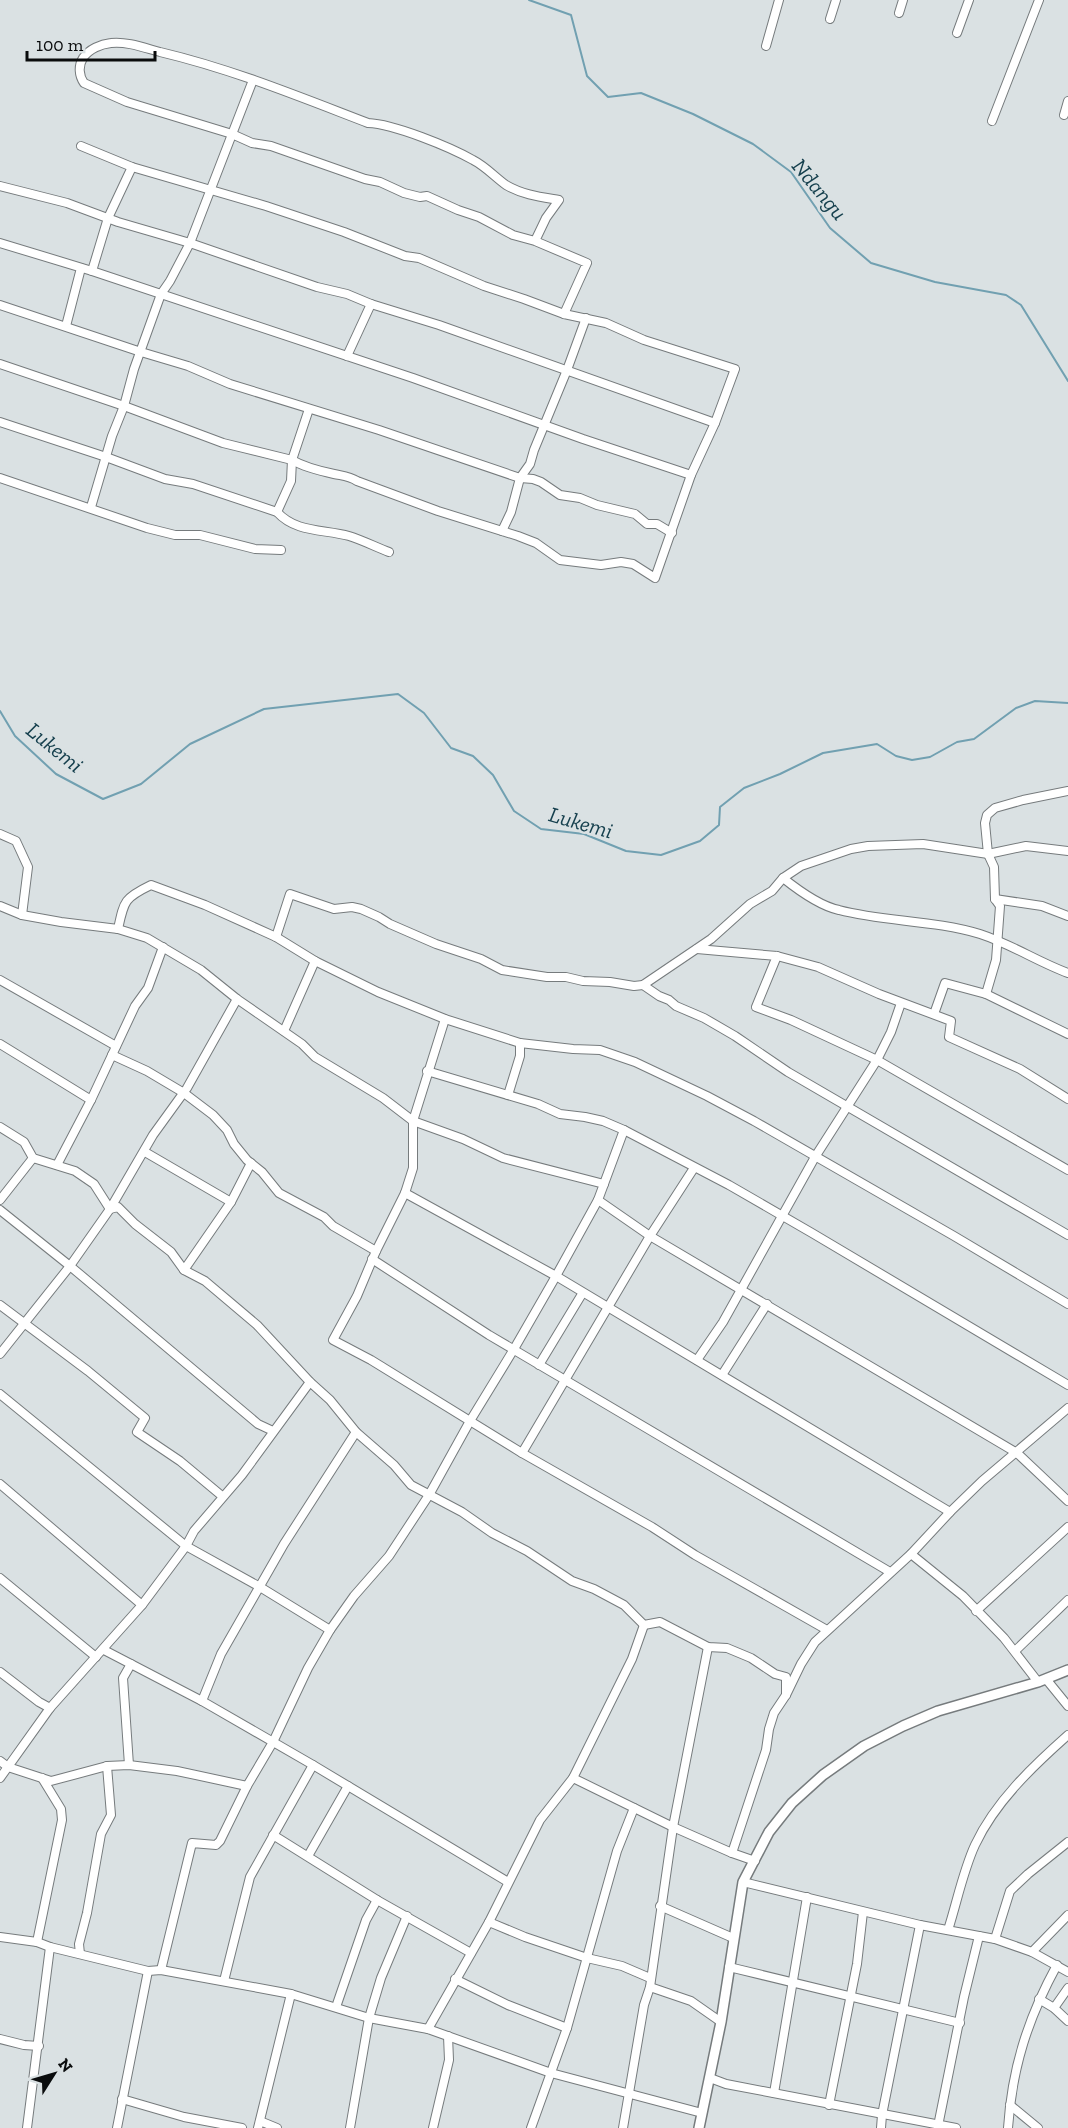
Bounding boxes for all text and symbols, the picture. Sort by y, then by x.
scale bar [27,24,154,62]
text: 100 m [36,34,84,56]
water label: Ndangu [786,153,853,226]
water label: Lukemi [21,716,89,778]
water label: Lukemi [546,801,616,844]
north arrow [24,2044,84,2104]
text: N [54,2055,77,2076]

